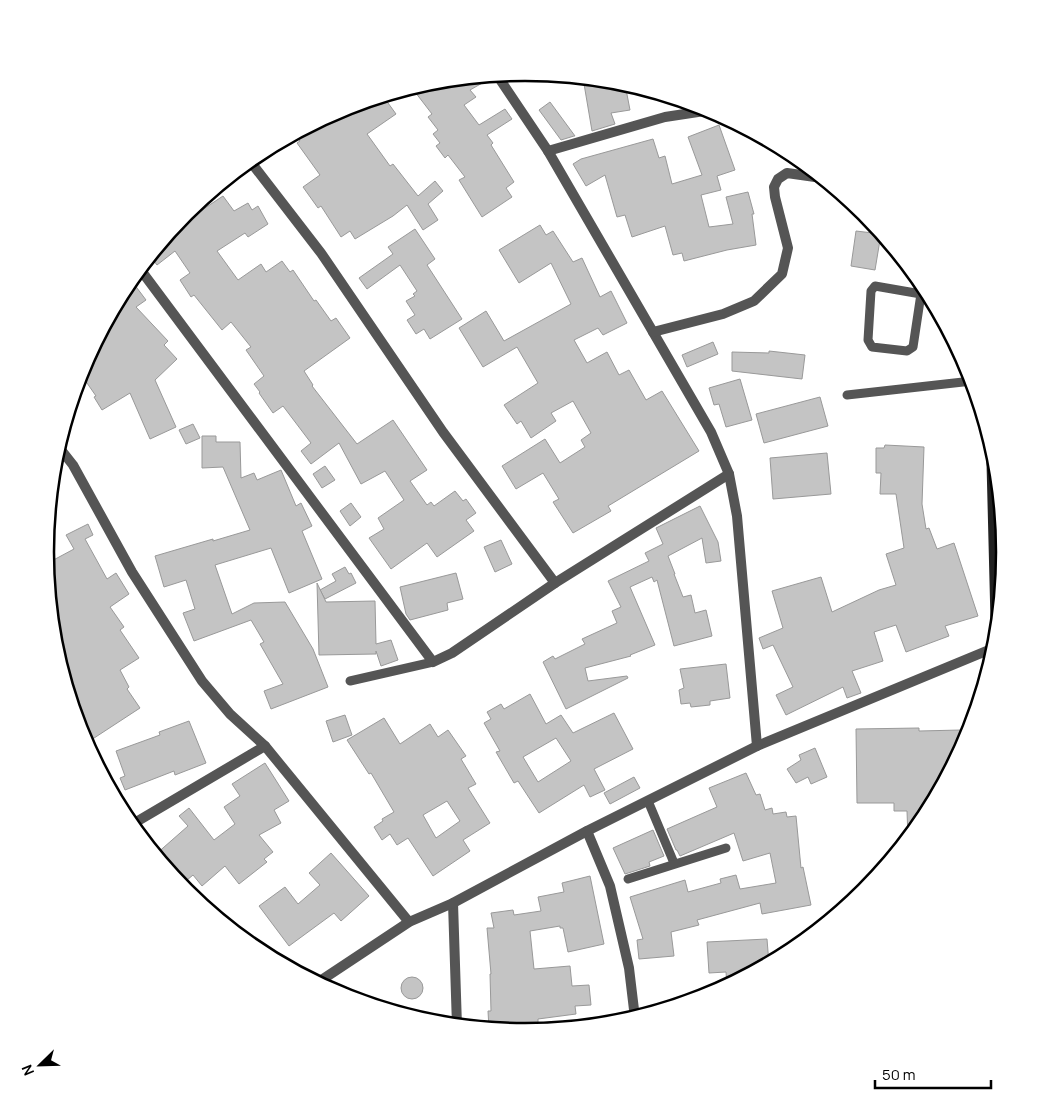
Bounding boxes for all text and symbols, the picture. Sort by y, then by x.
north arrow [15,1040,65,1090]
scale bar [875,1058,991,1090]
text: N [17,1062,38,1079]
text: 50 m [882,1064,916,1085]

